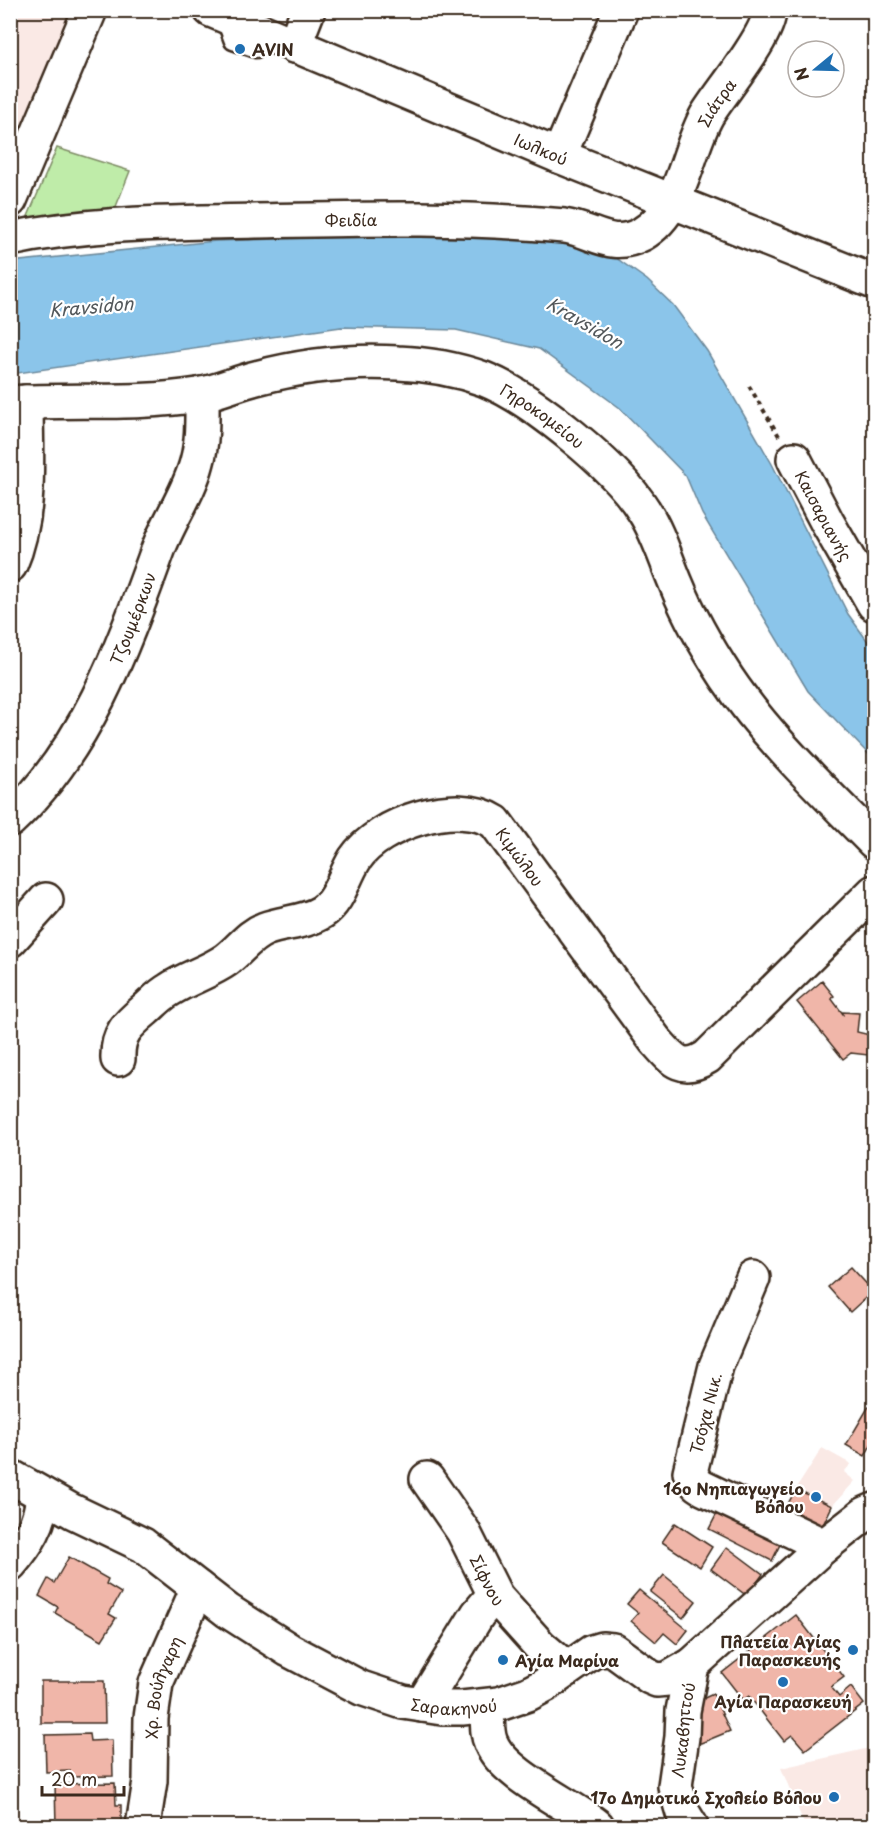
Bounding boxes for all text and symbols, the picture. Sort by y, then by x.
place label: AVIN [252,37,294,61]
north arrow [786,39,846,99]
marker: AVIN [233,42,247,56]
text: N [787,64,814,84]
street label: Σιάτρα [691,73,741,131]
street label: Ιωλκού [511,127,572,170]
street label: Φειδία [325,207,378,232]
water label: Kravsidon [48,289,135,323]
water label: Kravsidon [542,289,629,355]
street label: Γηροκομείου [496,377,590,453]
street label: Καισαριανής [790,466,859,565]
street label: Τζουμέρκων [103,569,161,668]
street label: Κιμώλου [491,822,550,891]
street label: Τσόχα Νικ. [683,1369,727,1457]
place label: 16ο Νηπιαγωγείο Βόλου [663,1476,804,1518]
marker: 16ο Νηπιαγωγείο Βόλου [809,1490,823,1504]
street label: Σίφνου [465,1550,510,1611]
place label: Πλατεία Αγίας Παρασκευής [720,1629,841,1671]
street label: Χρ. Βούλγαρη [139,1632,187,1739]
marker: Πλατεία Αγίας Παρασκευής [846,1643,860,1657]
place label: Αγία Μαρίνα [514,1648,619,1672]
marker: Αγία Μαρίνα [496,1653,510,1667]
marker: Αγία Παρασκευή [776,1675,790,1689]
street label: Λυκαβηττού [664,1680,700,1779]
place label: Αγία Παρασκευή [713,1689,852,1713]
street label: Σαρακηνού [409,1691,498,1720]
scale bar [42,1759,124,1797]
text: 20 m [51,1765,97,1792]
place label: 17ο Δημοτικό Σχολείο Βόλου [590,1785,822,1809]
marker: 17ο Δημοτικό Σχολείο Βόλου [827,1790,841,1804]

